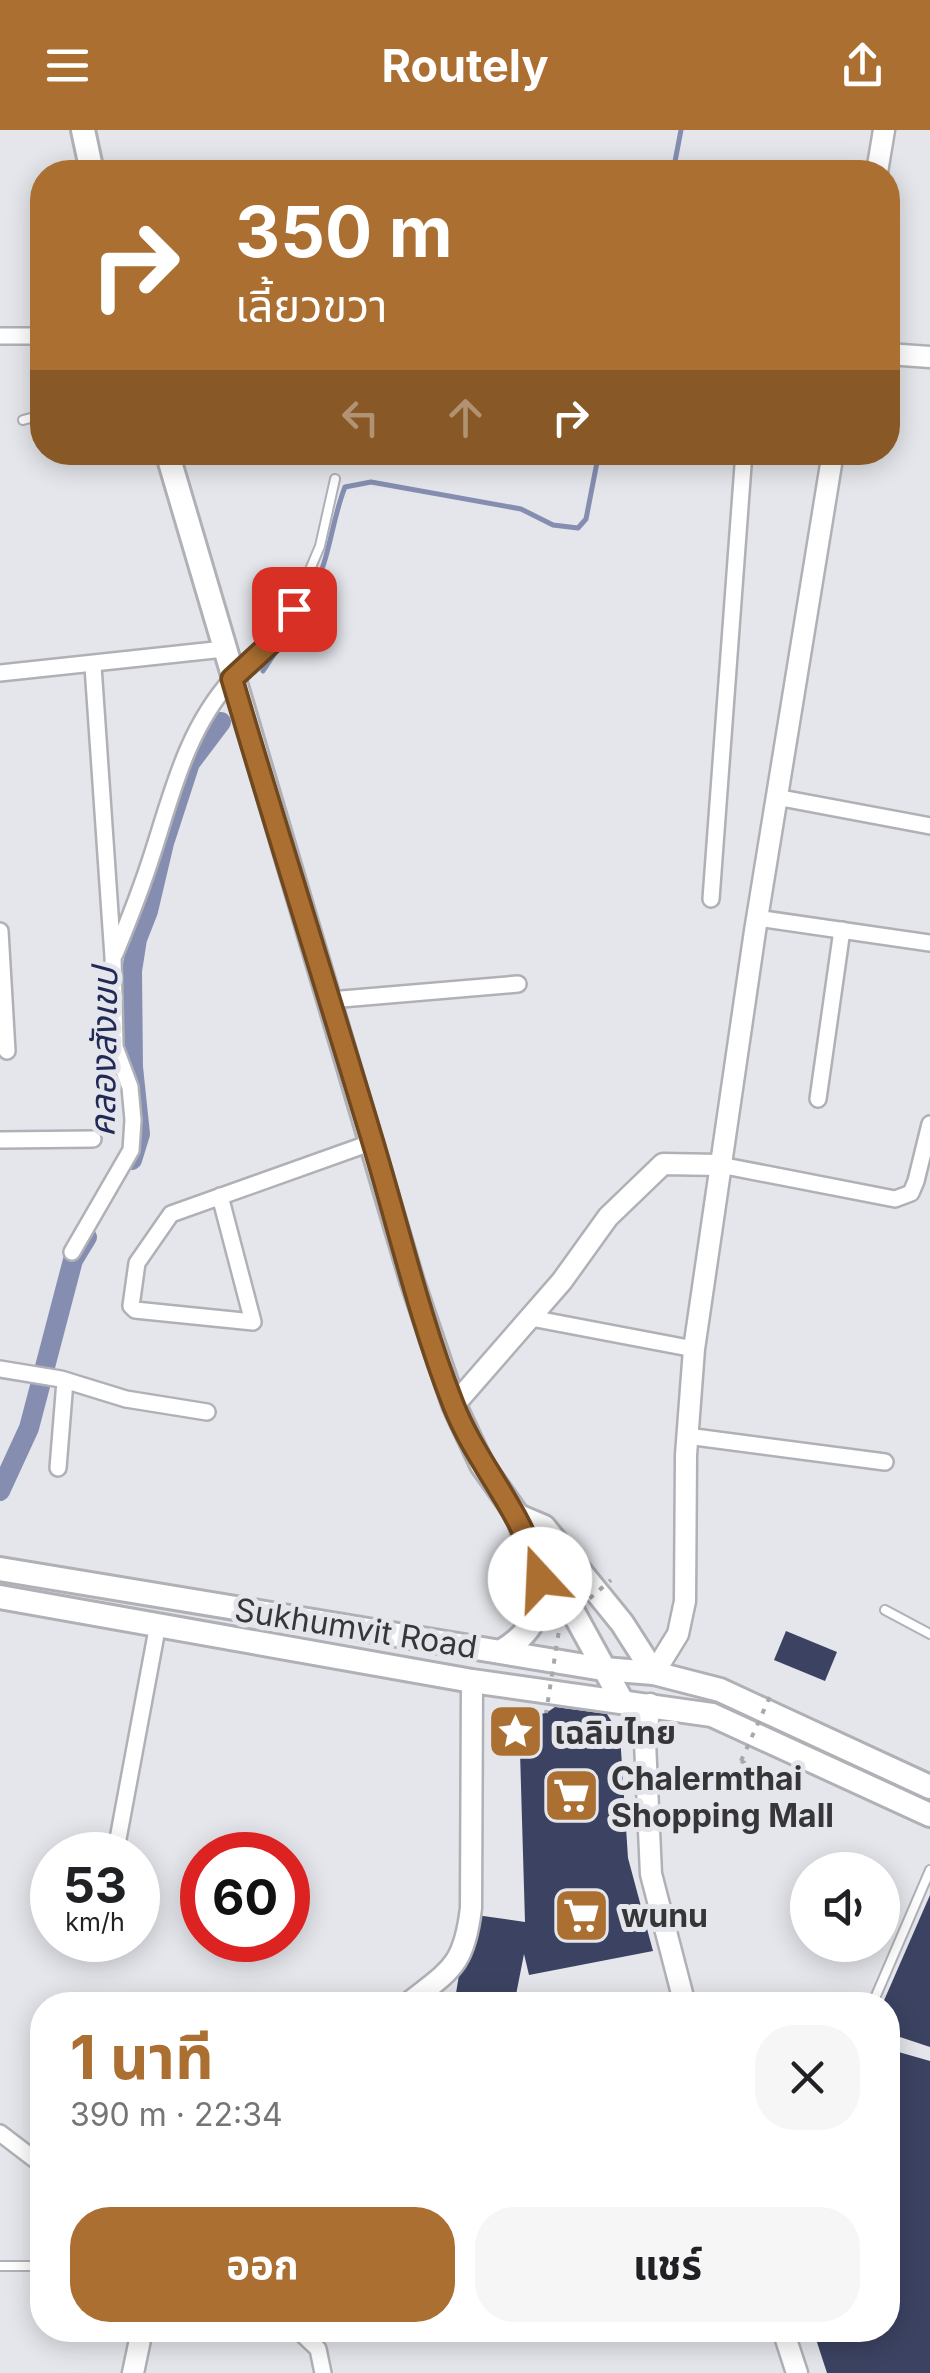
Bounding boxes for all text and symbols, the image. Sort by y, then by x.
icon: menu [40,38,95,93]
text: Routely [381,38,549,93]
icon: share [835,38,890,93]
text: 350 m [235,189,453,274]
icon: right [70,200,200,330]
text: เลี้ยวขวา [235,278,387,333]
icon: left [333,390,388,445]
icon: ahead [438,390,493,445]
icon: right [543,390,598,445]
pin [252,567,337,652]
icon: arrive [267,582,322,637]
water label: คลองสังเขป [81,963,126,1137]
position arrow [488,1527,592,1631]
street label: Sukhumvit Road [232,1590,480,1666]
place icon: เฉลิมไทย [485,1702,545,1762]
place label: เฉลิมไทย [554,1713,676,1752]
place label: Chalermthai Shopping Mall [611,1759,834,1835]
supermarket icon: Chalermthai Shopping Mall [542,1766,602,1826]
speed limit sign: 60 [180,1832,310,1962]
map controls [790,1852,900,1962]
button: sound [790,1852,900,1962]
text: 53 [63,1855,127,1915]
supermarket icon: wunu [552,1885,612,1945]
place label: wunu [621,1896,708,1935]
text: km/h [65,1907,125,1937]
text: 1 นาที [70,2021,214,2093]
button: close [755,2025,860,2130]
text: 390 m · 22:34 [70,2095,283,2134]
button: ออก [70,2207,455,2322]
button: แชร์ [475,2207,860,2322]

